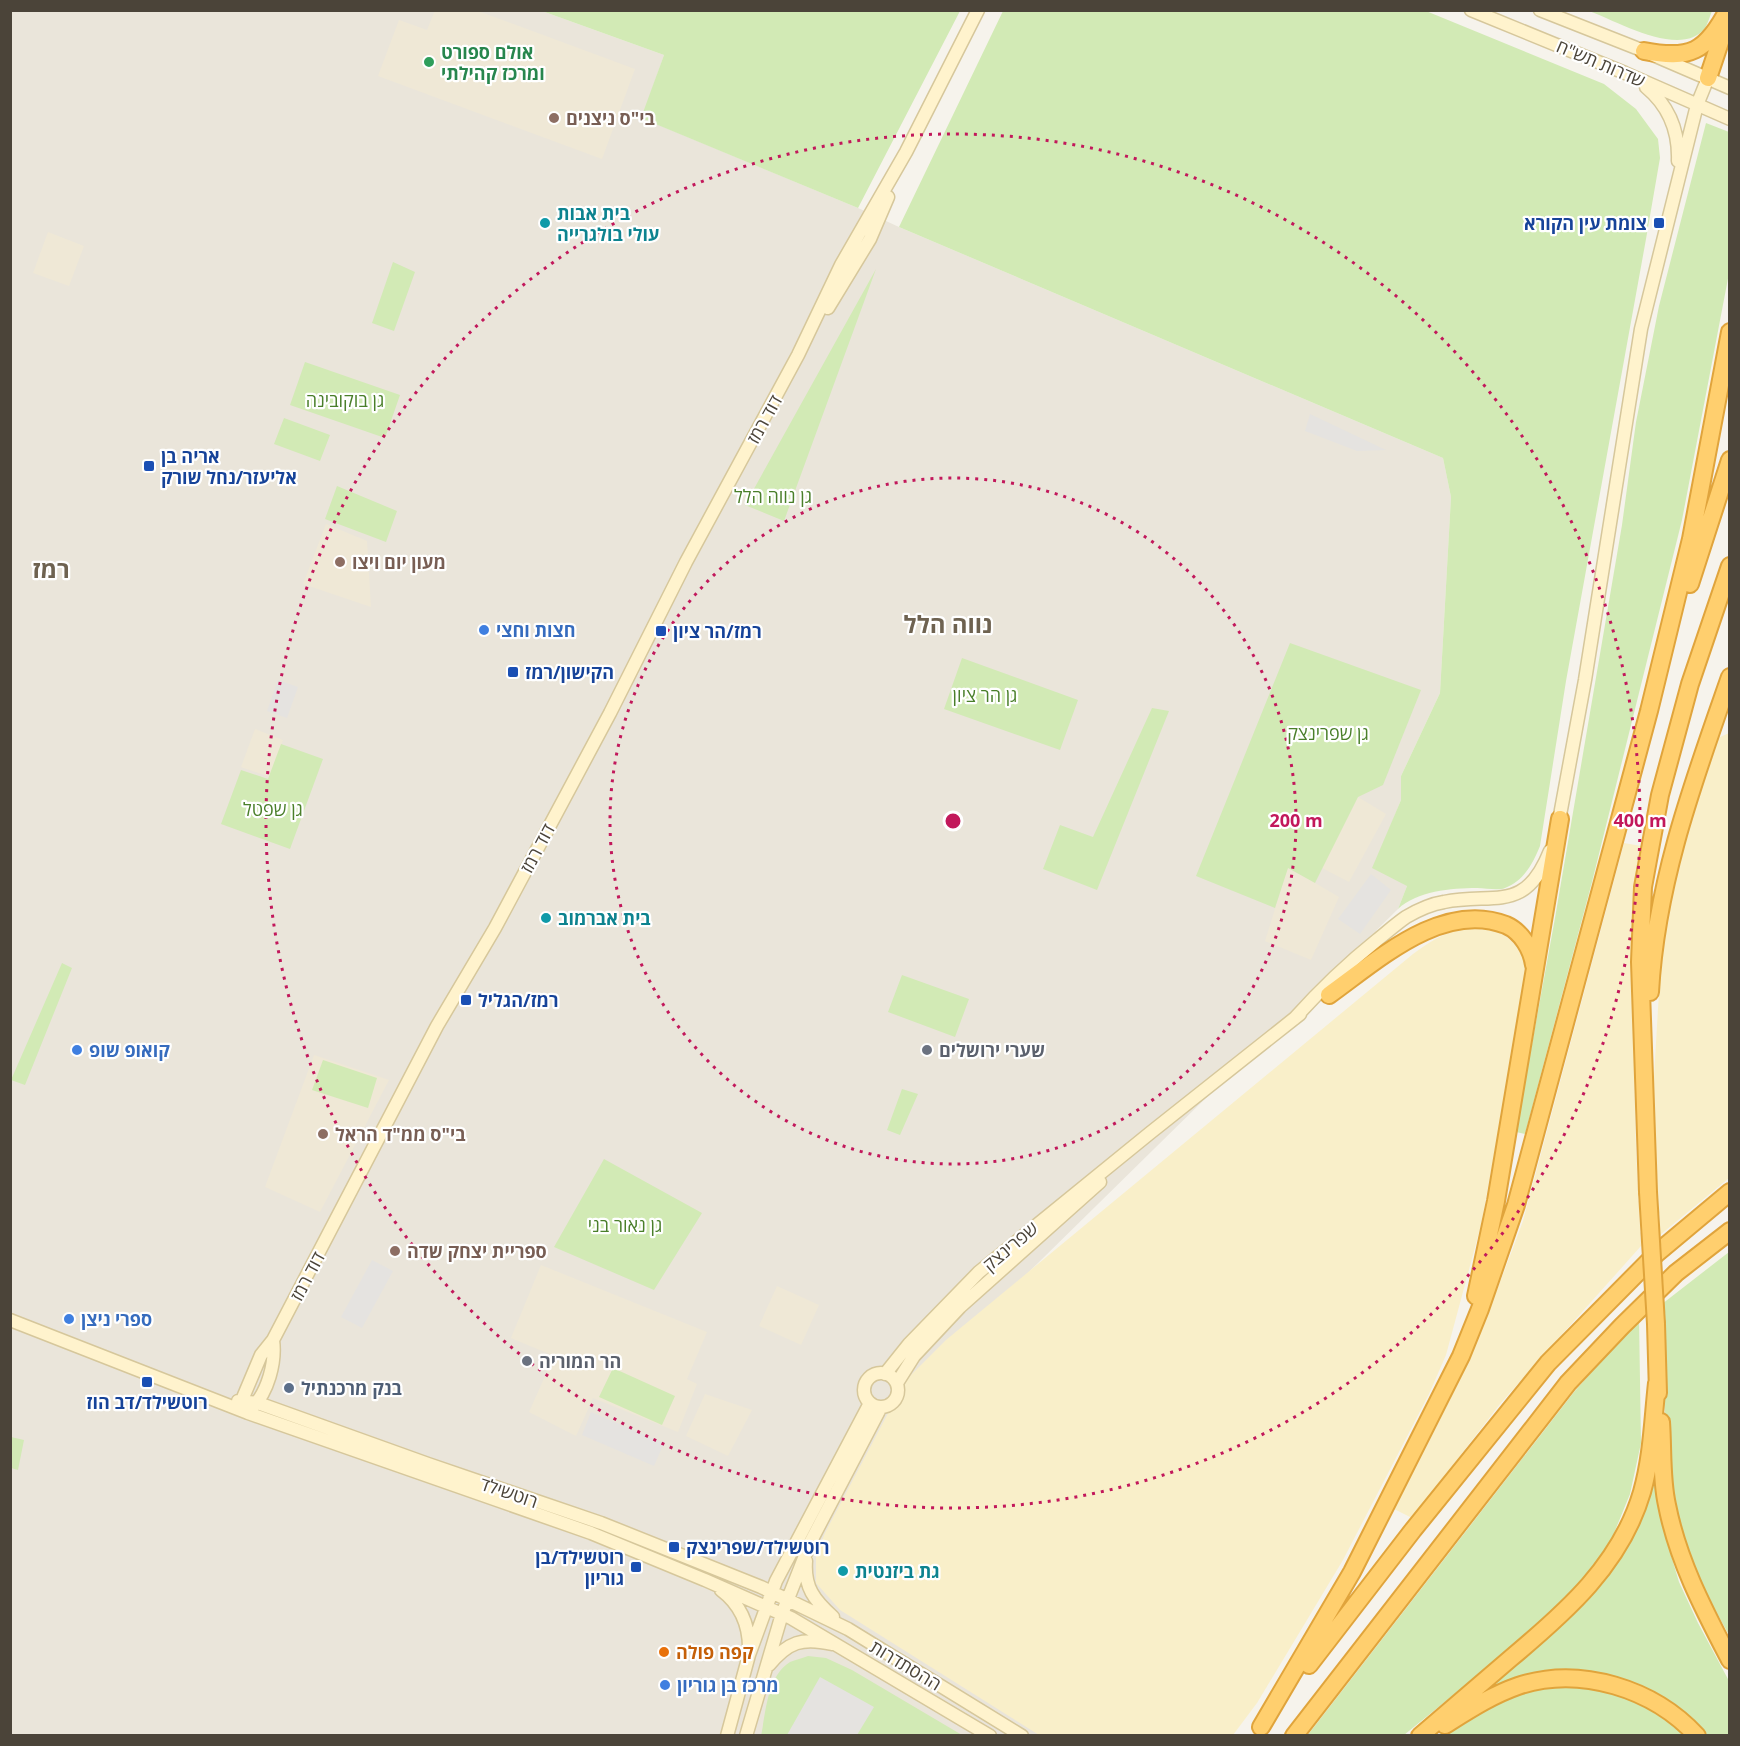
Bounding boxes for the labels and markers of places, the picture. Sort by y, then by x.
place label: אולם ספורט ומרכז קהילתי [441,40,545,85]
marker: אולם ספורט ומרכז קהילתי [422,55,436,69]
place label: בי"ס ניצנים [566,106,655,130]
marker: בי"ס ניצנים [547,111,561,125]
place label: בית אבות עולי בולגרייה [557,201,659,246]
place label: צומת עין הקורא [1524,211,1647,235]
marker: בית אבות עולי בולגרייה [538,216,552,230]
marker: צומת עין הקורא [1652,216,1666,230]
place label: אריה בן אליעזר/נחל שורק [161,444,297,489]
marker: אריה בן אליעזר/נחל שורק [142,459,156,473]
place label: מעון יום ויצו [352,550,446,574]
marker: מעון יום ויצו [333,555,347,569]
place label: חצות וחצי [496,618,576,642]
place label: רמז/הר ציון [673,619,762,643]
marker: חצות וחצי [477,623,491,637]
marker: רמז/הר ציון [654,624,668,638]
place label: הקישון/רמז [525,660,614,684]
marker: הקישון/רמז [506,665,520,679]
centre of rings [943,811,963,831]
place label: בית אברמוב [558,906,651,930]
marker: בית אברמוב [539,911,553,925]
place label: רמז/הגליל [478,988,559,1012]
marker: רמז/הגליל [459,993,473,1007]
place label: קואופ שופ [89,1038,170,1062]
place label: שערי ירושלים [939,1038,1045,1062]
marker: קואופ שופ [70,1043,84,1057]
marker: שערי ירושלים [920,1043,934,1057]
place label: בי"ס ממ"ד הראל [335,1122,466,1146]
marker: בי"ס ממ"ד הראל [316,1127,330,1141]
place label: ספריית יצחק שדה [407,1239,547,1263]
marker: ספריית יצחק שדה [388,1244,402,1258]
place label: ספרי ניצן [81,1307,152,1331]
marker: ספרי ניצן [62,1312,76,1326]
place label: הר המוריה [539,1349,621,1373]
marker: הר המוריה [520,1354,534,1368]
marker: רוטשילד/דב הוז [140,1375,154,1389]
place label: בנק מרכנתיל [301,1376,402,1400]
marker: בנק מרכנתיל [282,1381,296,1395]
place label: רוטשילד/דב הוז [86,1390,208,1414]
place label: רוטשילד/שפרינצק [686,1535,830,1559]
marker: רוטשילד/שפרינצק [667,1540,681,1554]
place label: רוטשילד/בן גוריון [535,1545,624,1590]
place label: גת ביזנטית [855,1559,940,1583]
marker: רוטשילד/בן גוריון [629,1560,643,1574]
marker: גת ביזנטית [836,1564,850,1578]
place label: קפה פולה [676,1640,754,1664]
marker: קפה פולה [657,1645,671,1659]
place label: מרכז בן גוריון [677,1673,779,1697]
marker: מרכז בן גוריון [658,1678,672,1692]

